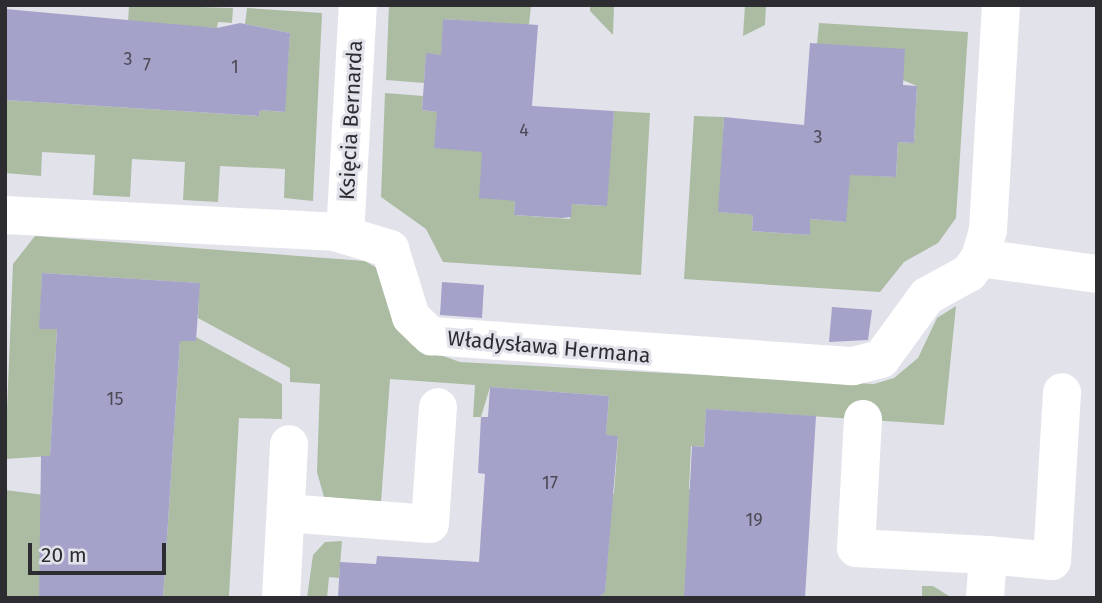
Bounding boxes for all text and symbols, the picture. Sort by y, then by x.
street label: Księcia Bernarda [334,39,368,201]
house number: 3 [124,48,132,70]
house number: 7 [143,54,151,76]
house number: 1 [231,56,239,78]
house number: 4 [519,119,529,141]
house number: 3 [814,126,822,148]
street label: Władysława Hermana [446,326,652,368]
house number: 15 [107,388,123,410]
house number: 17 [542,472,558,494]
house number: 19 [745,509,763,531]
scale bar [32,530,170,574]
text: 20 m [41,542,87,568]

